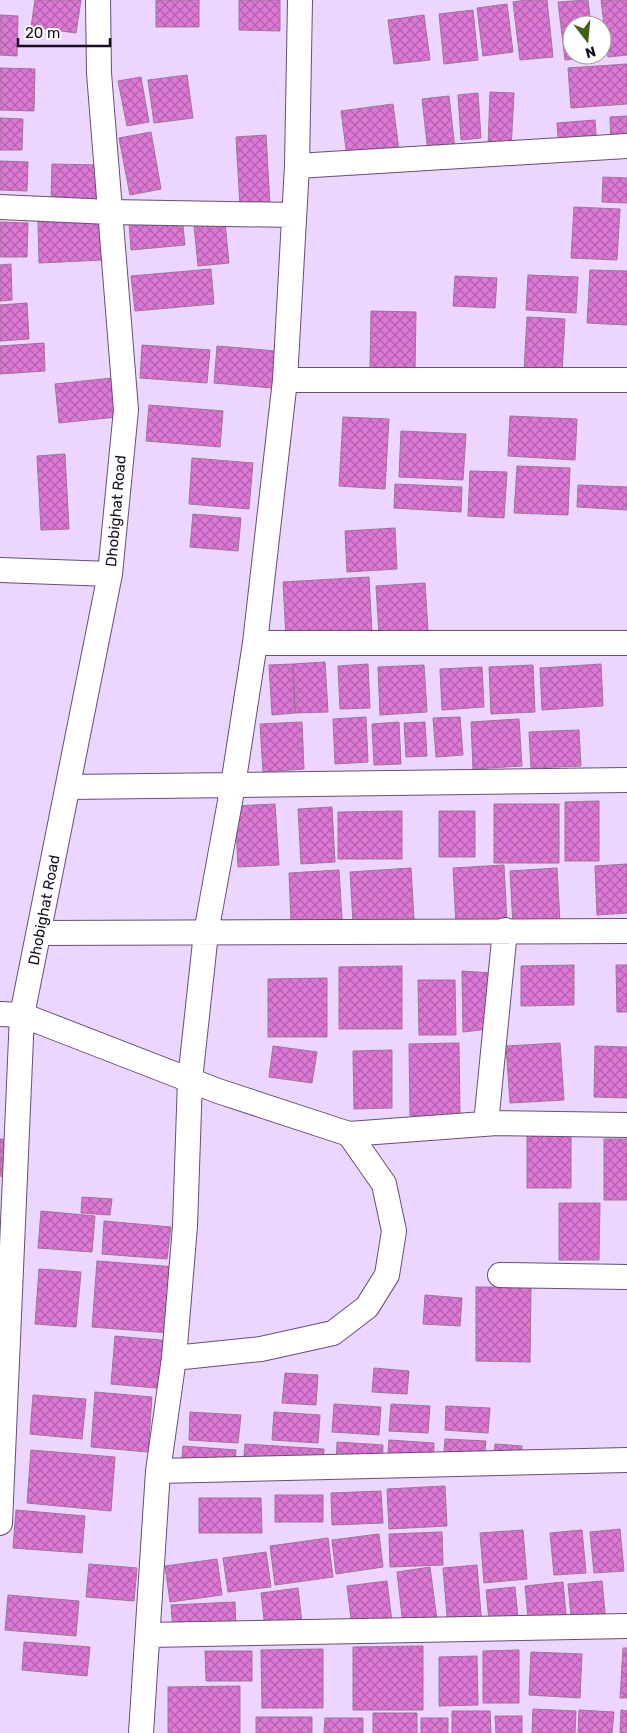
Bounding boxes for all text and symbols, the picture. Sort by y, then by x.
scale bar [18,15,110,47]
north arrow [562,15,612,65]
text: 20 m [25,24,60,42]
text: N [583,42,598,62]
street label: Dhobighat Road [102,454,130,568]
street label: Dhobighat Road [24,853,64,967]

